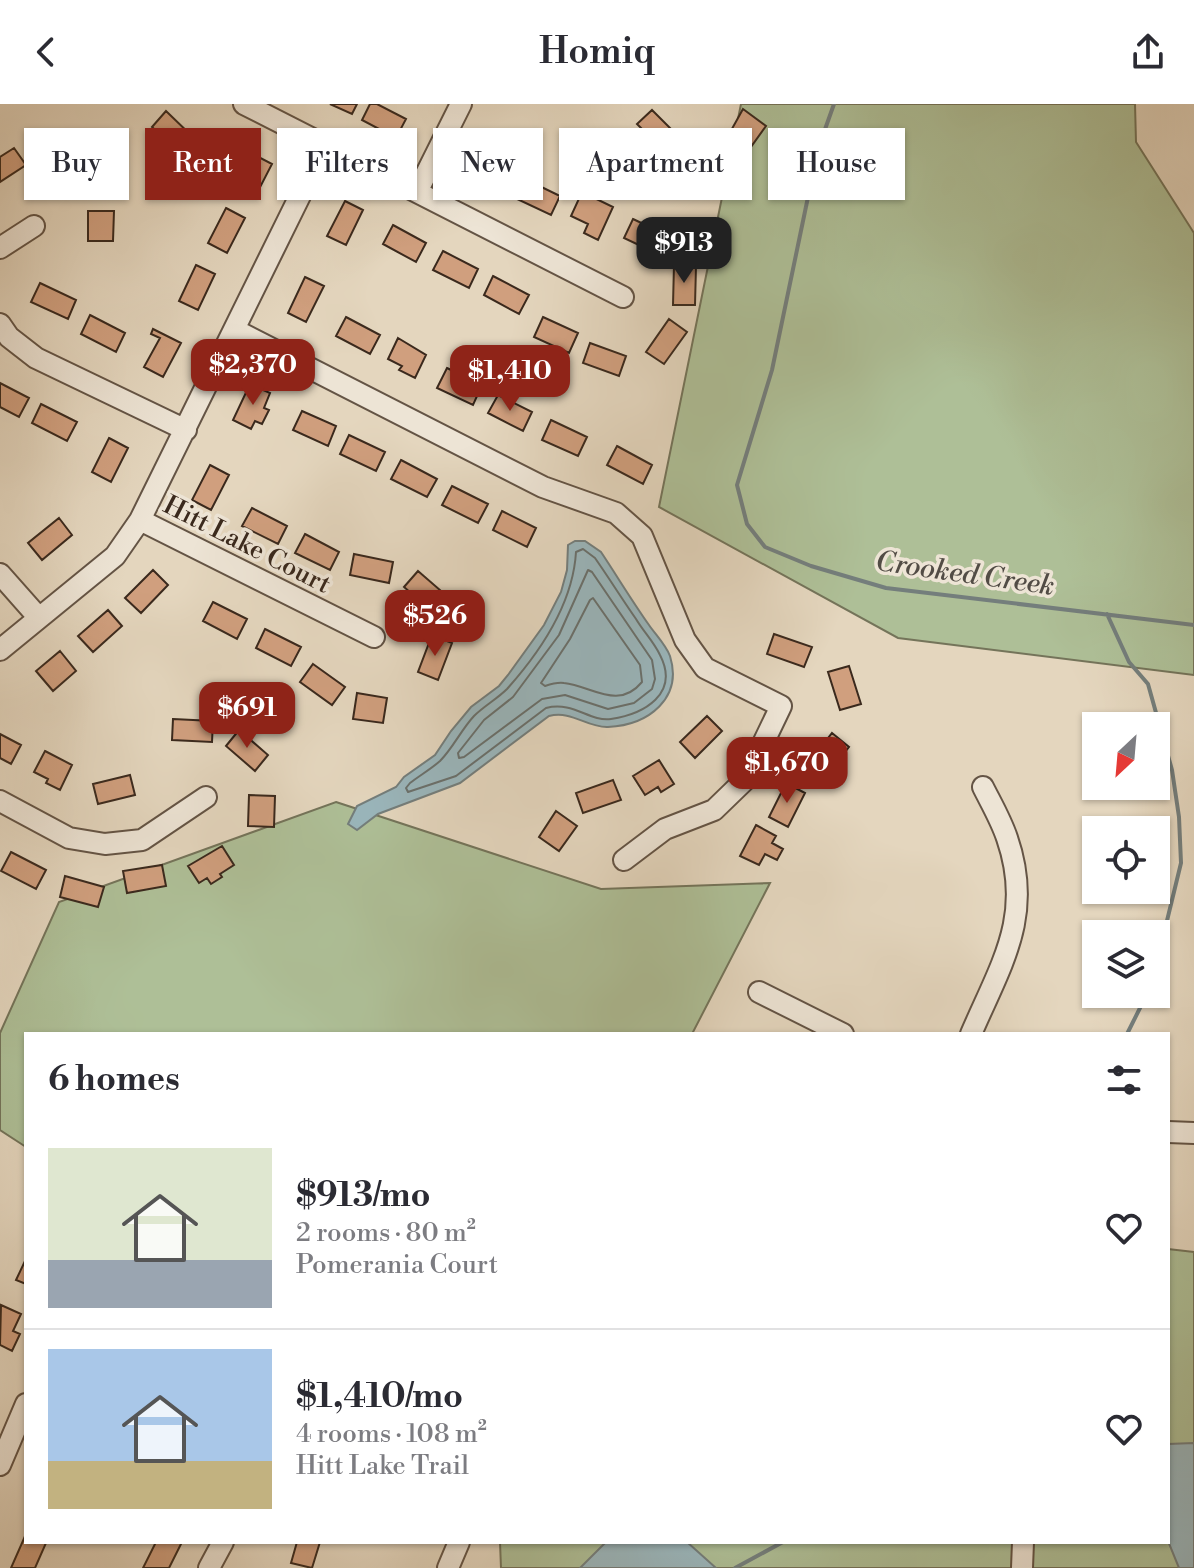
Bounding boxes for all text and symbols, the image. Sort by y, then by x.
icon: back [24,30,68,74]
text: Homiq [539,30,655,75]
icon: share [1126,30,1170,74]
chip: Buy [24,128,129,200]
chip: Rent [145,128,261,200]
chip: Filters [277,128,417,200]
chip: New [433,128,543,200]
chip: Apartment [559,128,752,200]
chip: House [768,128,905,200]
pin: $913 [637,217,731,285]
text: $913 [654,227,714,259]
pin: $2,370 [188,339,318,407]
pin: $1,410 [445,345,575,413]
text: $2,370 [209,349,297,381]
text: $1,410 [468,355,552,387]
street label: Hitt Lake Court [158,489,336,601]
water label: Crooked Creek [873,544,1057,604]
pin: $526 [388,590,482,658]
text: $526 [403,600,467,632]
pin: $691 [200,682,294,750]
text: $691 [217,692,277,724]
north arrow [1082,712,1170,800]
map controls [1082,712,1170,1008]
pin: $1,670 [722,737,852,805]
text: $1,670 [745,747,829,779]
button: locate [1082,816,1170,904]
button: layers [1082,920,1170,1008]
icon: filters [1102,1058,1146,1102]
text: 6 homes [48,1059,180,1101]
text: $913/mo [296,1175,431,1217]
icon: home [112,1180,208,1276]
icon: heart [1102,1206,1146,1250]
text: 2 rooms · 80 m² [296,1217,476,1249]
text: Pomerania Court [296,1249,498,1281]
text: $1,410/mo [296,1376,463,1418]
icon: home [112,1381,208,1477]
icon: heart [1102,1407,1146,1451]
text: 4 rooms · 108 m² [296,1418,487,1450]
text: Hitt Lake Trail [296,1450,469,1482]

